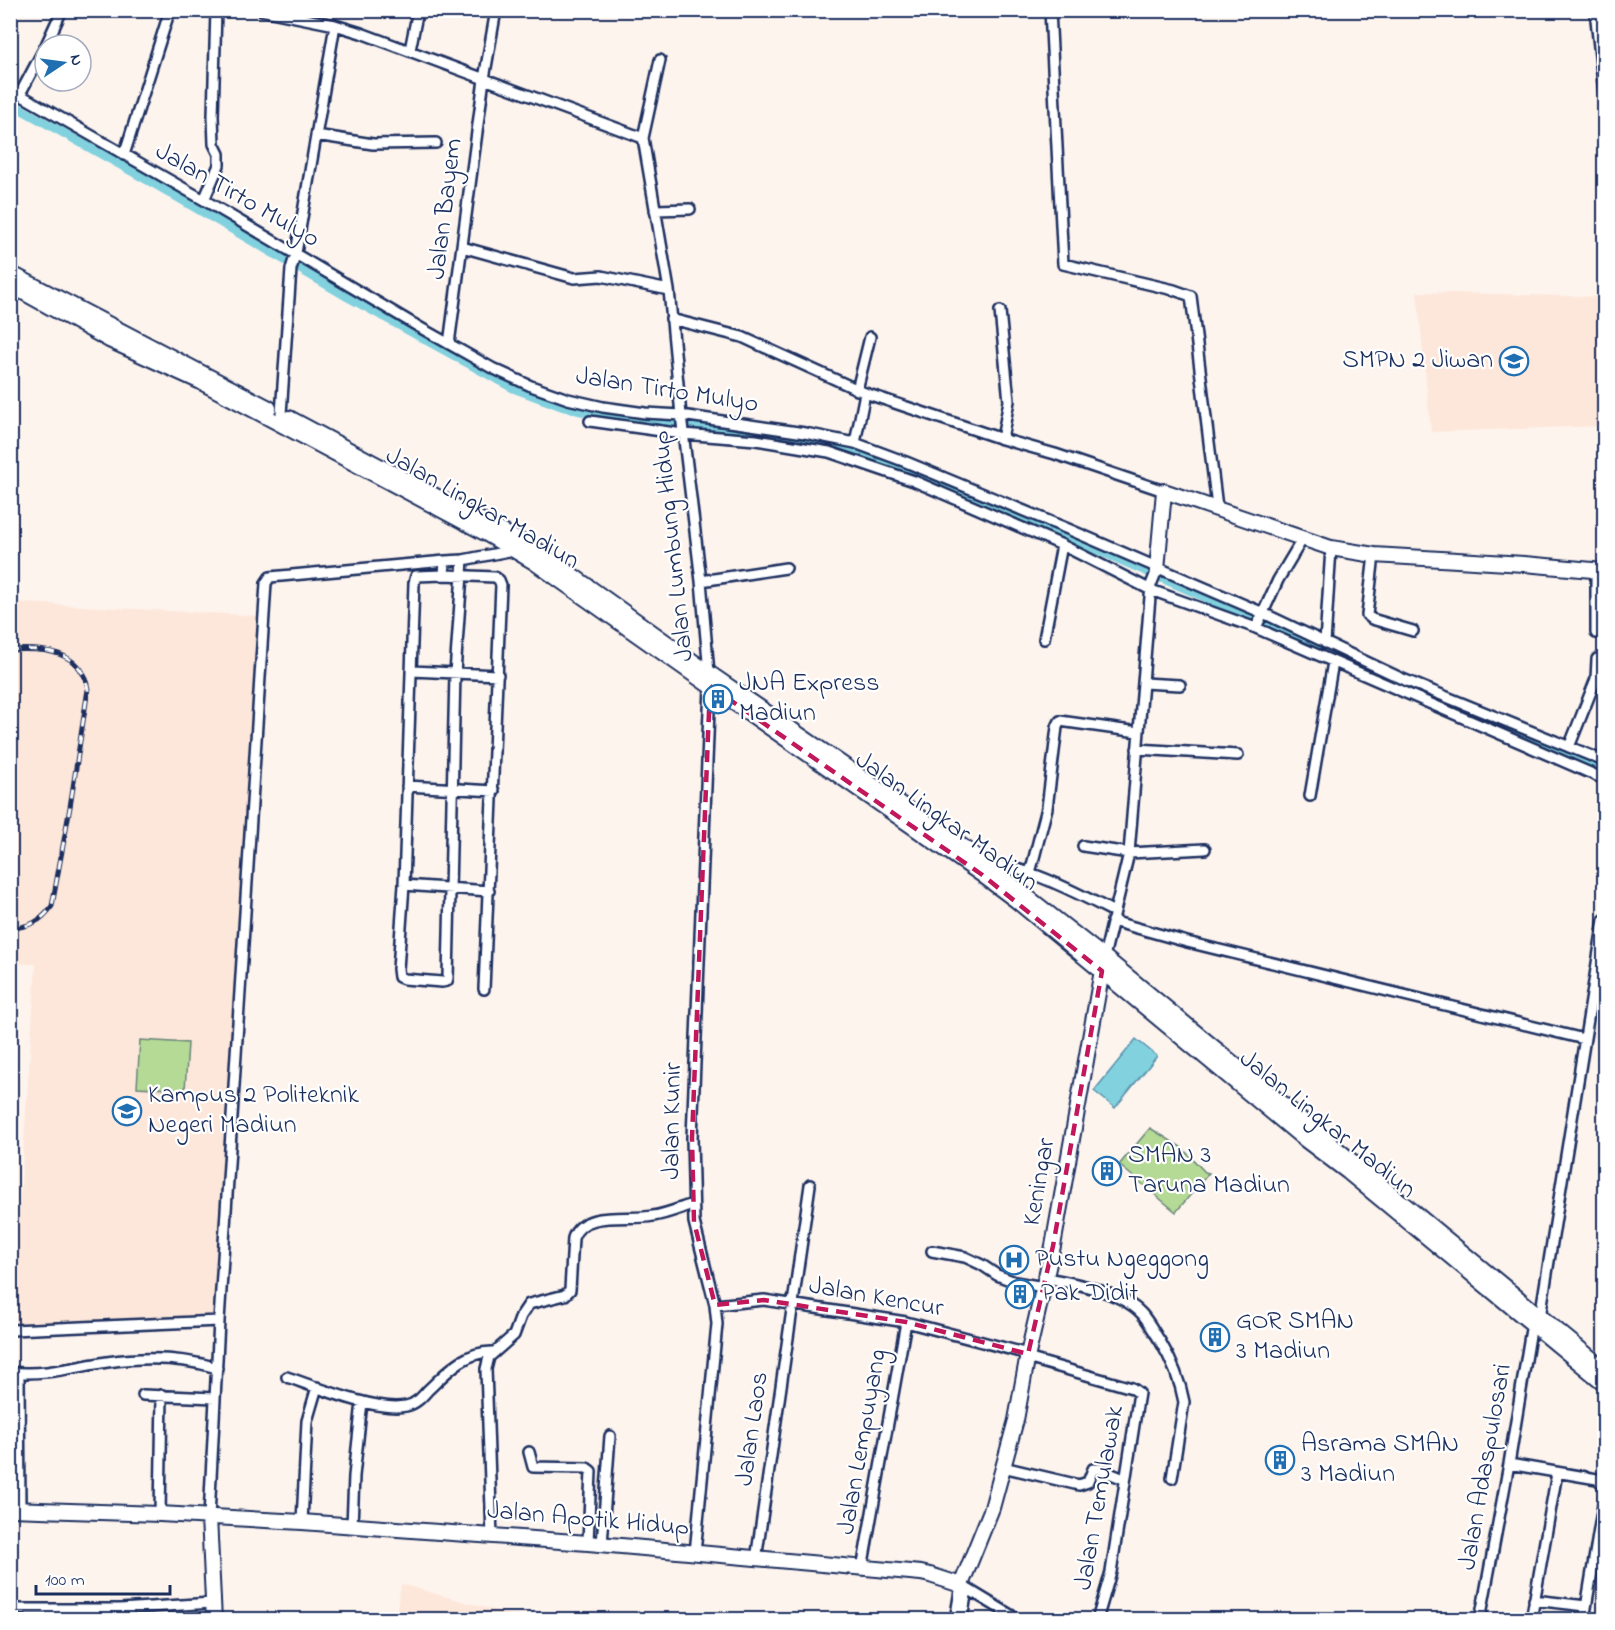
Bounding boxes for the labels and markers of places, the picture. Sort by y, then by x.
place label: SMPN 2 Jiwan [1342,342,1493,380]
school or university icon: SMPN 2 Jiwan [1498,345,1530,377]
place label: JNA Express Madiun [739,665,879,733]
building icon: JNA Express Madiun [702,683,734,715]
place label: Kampus 2 Politeknik Negeri Madiun [148,1077,359,1145]
school or university icon: Kampus 2 Politeknik Negeri Madiun [111,1095,143,1127]
place label: SMAN 3 Taruna Madiun [1128,1137,1290,1205]
building icon: SMAN 3 Taruna Madiun [1091,1155,1123,1187]
place label: Pustu Ngeggong [1035,1241,1209,1279]
hospital icon: Pustu Ngeggong [998,1244,1030,1276]
place label: Pak Didit [1041,1275,1138,1313]
building icon: Pak Didit [1004,1278,1036,1310]
place label: GOR SMAN 3 Madiun [1236,1303,1354,1371]
building icon: GOR SMAN 3 Madiun [1199,1321,1231,1353]
place label: Asrama SMAN 3 Madiun [1301,1426,1459,1494]
building icon: Asrama SMAN 3 Madiun [1264,1444,1296,1476]

